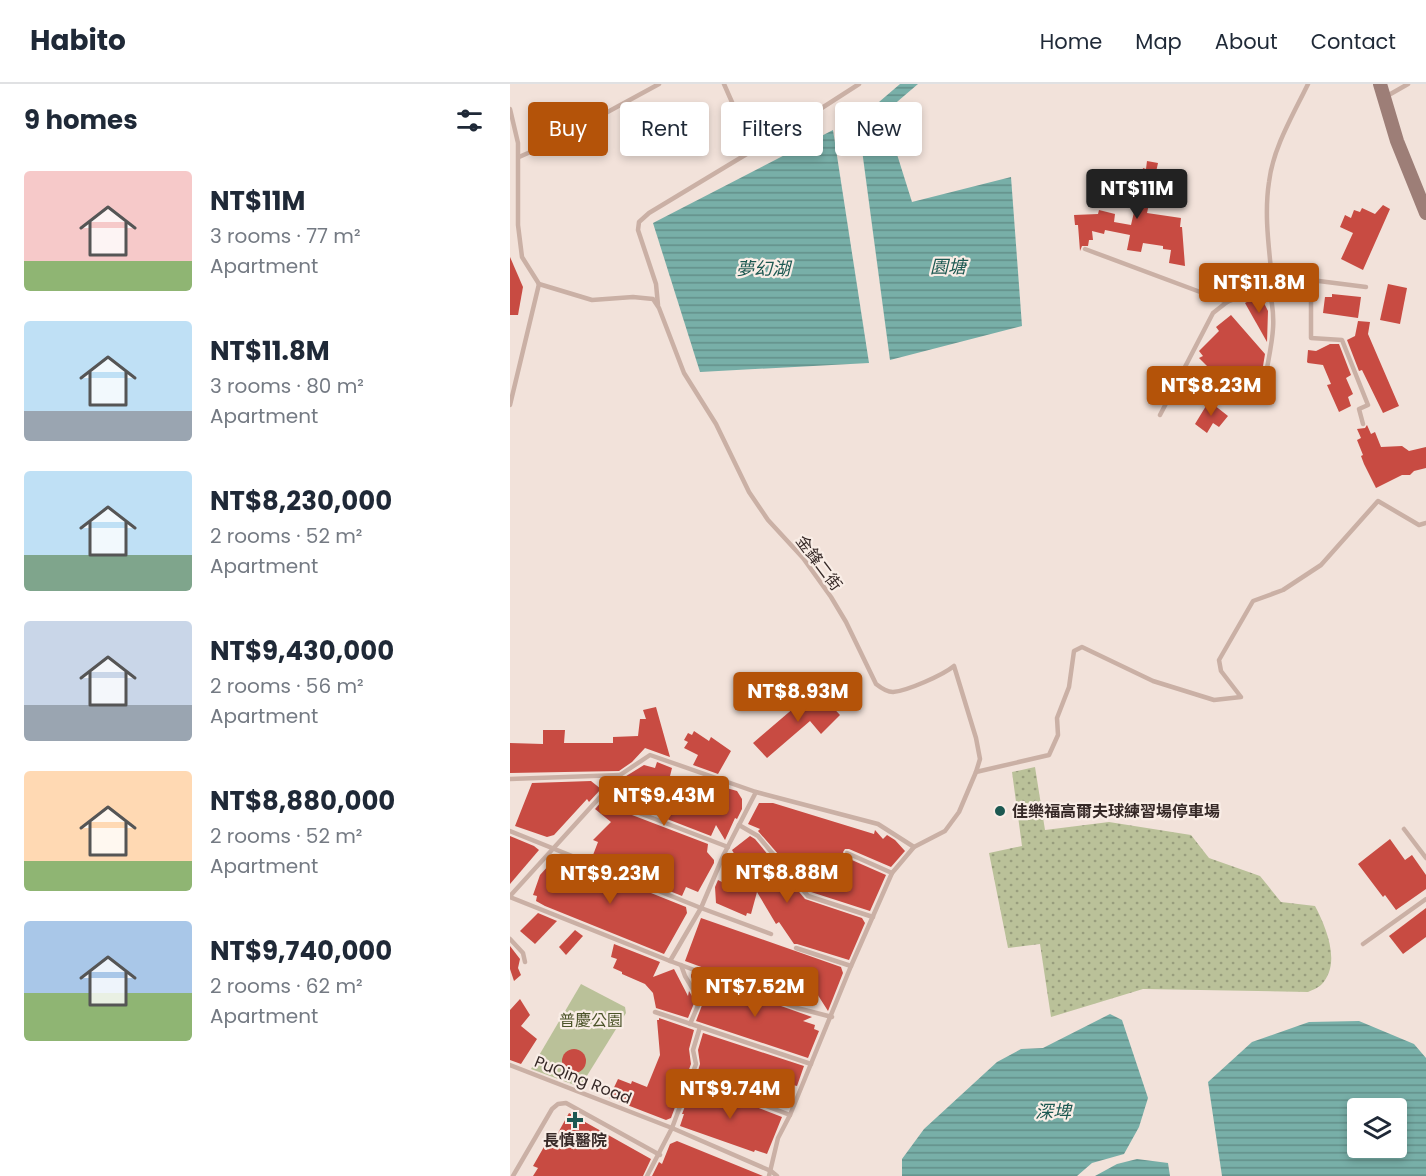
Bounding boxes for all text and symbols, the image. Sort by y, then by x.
text: Habito [30,21,126,60]
text: Home [1040,27,1102,56]
text: Map [1135,27,1182,56]
text: About [1215,27,1278,56]
text: Contact [1311,27,1396,56]
text: 9 homes [24,102,138,138]
chip: Buy [528,102,608,156]
chip: Rent [620,102,709,156]
chip: Filters [721,102,823,156]
chip: New [835,102,922,156]
icon: filters [453,104,486,137]
pin: NT$11M [1088,169,1186,220]
text: NT$11M [1100,174,1174,202]
text: NT$11M [210,183,305,219]
icon: home [72,195,144,267]
text: 3 rooms · 77 m² [210,222,361,250]
text: Apartment [210,252,318,280]
water label: 園塘 [930,254,969,279]
water label: 夢幻湖 [736,256,793,281]
pin: NT$11.8M [1197,263,1321,314]
text: NT$11.8M [1213,268,1305,296]
text: NT$11.8M [210,333,330,369]
icon: home [72,345,144,417]
pin: NT$8.23M [1149,366,1273,417]
text: NT$8.23M [1161,371,1261,399]
text: 3 rooms · 80 m² [210,372,364,400]
text: Apartment [210,402,318,430]
text: NT$8,230,000 [210,483,392,519]
icon: home [72,495,144,567]
text: 2 rooms · 52 m² [210,522,362,550]
street label: 金鋒二街 [791,531,847,595]
text: Apartment [210,552,318,580]
text: NT$9,430,000 [210,633,394,669]
icon: home [72,645,144,717]
text: 2 rooms · 56 m² [210,672,364,700]
pin: NT$8.93M [736,672,860,723]
text: NT$8.93M [747,677,849,705]
text: Apartment [210,702,318,730]
pin: NT$9.43M [602,776,726,827]
text: NT$9.43M [613,781,715,809]
text: NT$8,880,000 [210,783,395,819]
icon: home [72,795,144,867]
place label: 佳樂福高爾夫球練習場停車場 [1012,800,1220,823]
marker: 佳樂福高爾夫球練習場停車場 [993,804,1007,818]
text: 2 rooms · 52 m² [210,822,362,850]
text: Apartment [210,852,318,880]
pin: NT$8.88M [725,853,849,904]
pin: NT$9.23M [548,854,672,905]
text: NT$8.88M [736,858,838,886]
text: NT$9.23M [560,859,660,887]
text: NT$9,740,000 [210,933,392,969]
icon: home [72,945,144,1017]
pin: NT$7.52M [693,967,817,1018]
text: 2 rooms · 62 m² [210,972,363,1000]
text: NT$7.52M [705,972,805,1000]
text: Apartment [210,1002,318,1030]
park label: 普慶公園 [559,1009,623,1032]
street label: PuQing Road [531,1050,635,1110]
pin: NT$9.74M [668,1069,792,1120]
text: NT$9.74M [680,1074,780,1102]
map controls [1347,1098,1407,1158]
button: layers [1347,1098,1407,1158]
water label: 深埤 [1035,1099,1073,1124]
marker: 長慎醫院 [566,1111,584,1129]
place label: 長慎醫院 [543,1129,607,1152]

